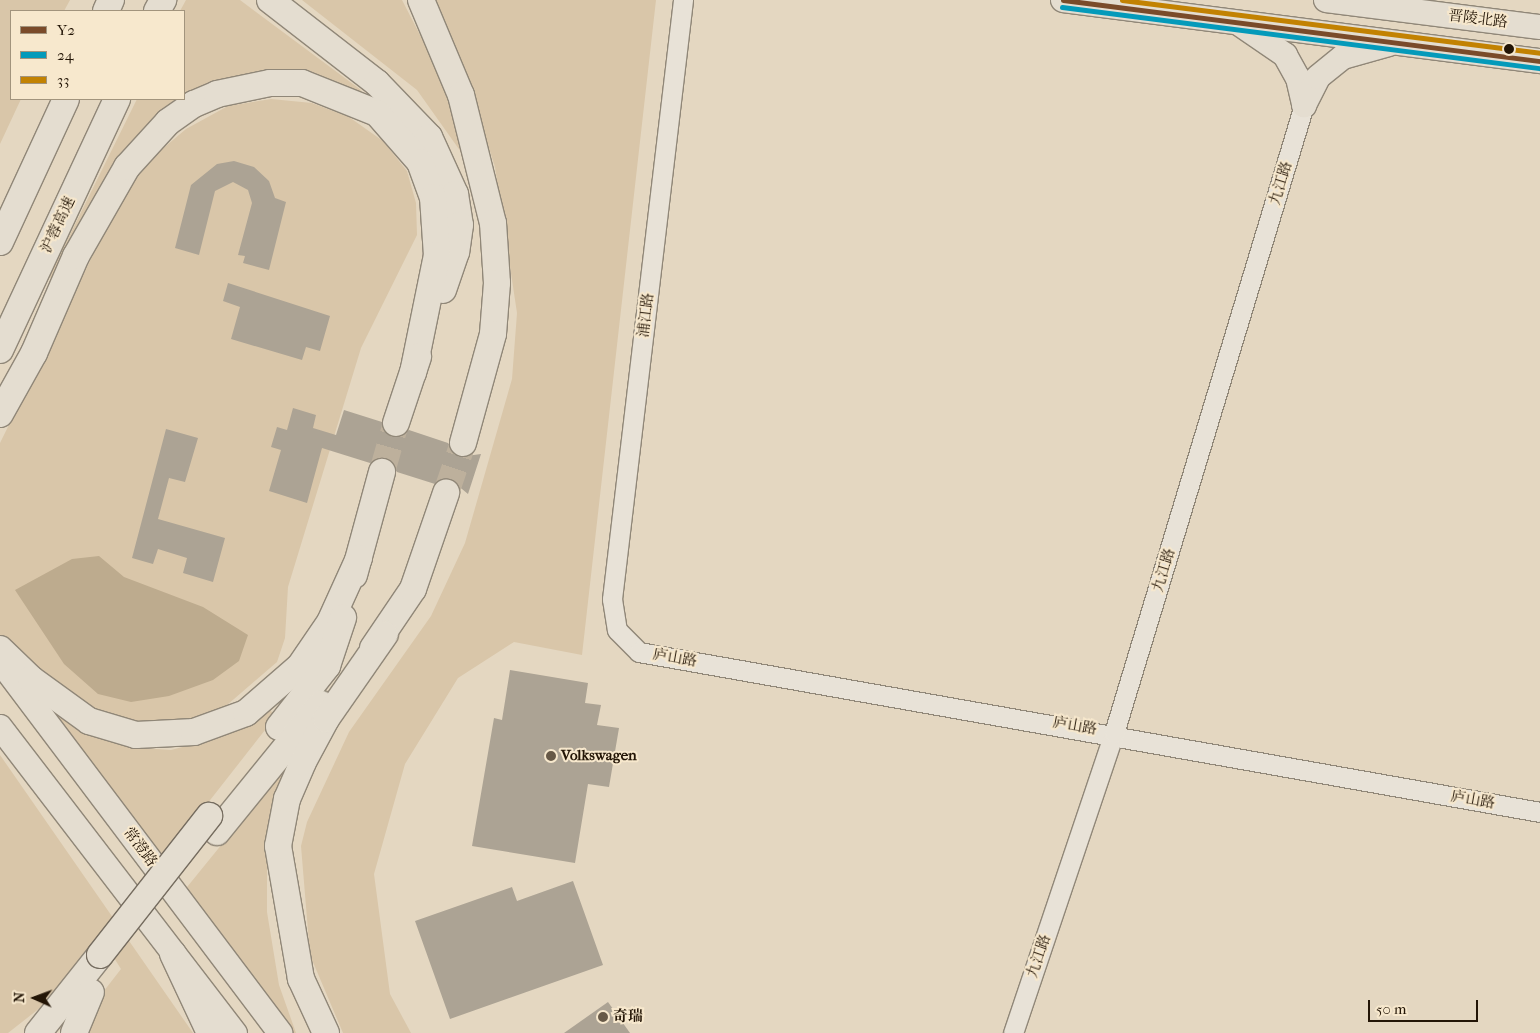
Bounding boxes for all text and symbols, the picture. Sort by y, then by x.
street label: 晋陵北路 [1447,6,1509,32]
legend [10,10,185,100]
text: Y2 [57,21,75,39]
unlabelled marker [1504,44,1514,54]
text: 24 [57,46,74,64]
text: 33 [57,71,69,89]
street label: 九江路 [1266,159,1296,207]
street label: 沪蓉高速 [37,194,79,256]
street label: 浦江路 [634,292,658,338]
street label: 九江路 [1149,546,1179,594]
street label: 庐山路 [651,645,699,671]
street label: 庐山路 [1051,713,1099,739]
place label: Volkswagen [561,747,637,765]
marker: Volkswagen [545,750,557,762]
street label: 庐山路 [1449,787,1497,813]
street label: 常澄路 [119,824,161,870]
street label: 九江路 [1023,932,1055,980]
north arrow [10,973,60,1023]
scale bar [1370,990,1480,1022]
text: N [11,992,28,1003]
text: 50 m [1376,1000,1406,1018]
place label: 奇瑞 [613,1008,643,1026]
marker: 奇瑞 [597,1011,609,1023]

